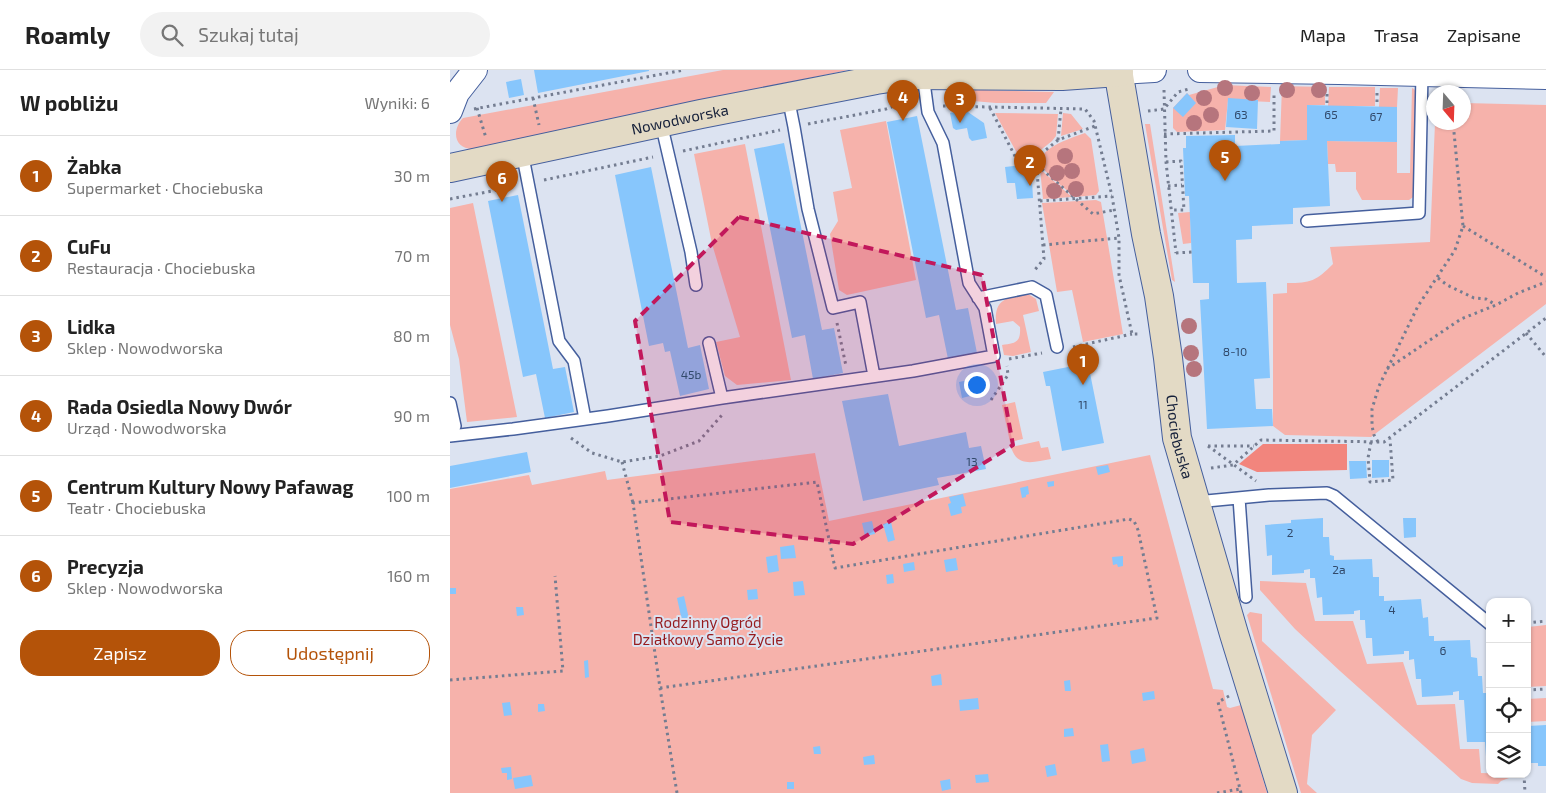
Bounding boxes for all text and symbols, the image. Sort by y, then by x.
search box [140,12,490,57]
text: Roamly [25,20,110,49]
icon: search [158,21,186,49]
text: Szukaj tutaj [198,23,299,46]
text: Mapa [1300,24,1346,46]
text: Trasa [1374,24,1419,46]
text: Zapisane [1447,24,1521,46]
pin: 4 [887,80,919,121]
pin: 3 [944,82,976,123]
north arrow [1426,85,1471,130]
text: W pobliżu [20,90,119,115]
text: Wyniki: 6 [364,93,430,112]
street label: Nowodworska [629,100,730,138]
house number: 63 [1234,107,1248,121]
house number: 65 [1324,107,1338,121]
house number: 67 [1369,109,1383,123]
pin: 5 [1209,140,1241,181]
pin: 2 [1014,145,1046,186]
text: Żabka [67,155,122,178]
pin: 6 [486,161,518,202]
text: 1 [33,166,39,185]
text: 30 m [394,166,430,185]
text: Supermarket · Chociebuska [67,178,263,197]
text: CuFu [67,235,111,258]
text: 2 [31,246,41,265]
text: 70 m [395,246,430,265]
text: Restauracja · Chociebuska [67,258,255,277]
text: Lidka [67,315,115,338]
text: 3 [31,326,41,345]
text: 80 m [393,326,430,345]
text: Sklep · Nowodworska [67,338,223,357]
pin: 1 [1067,344,1099,385]
house number: 8-10 [1223,344,1247,358]
house number: 45b [681,367,701,381]
your location [964,372,990,398]
street label: Chociebuska [1163,394,1197,481]
text: Rada Osiedla Nowy Dwór [67,395,292,418]
house number: 11 [1078,397,1088,411]
text: 4 [31,406,41,425]
text: 90 m [394,406,430,425]
text: Urząd · Nowodworska [67,418,227,437]
house number: 13 [966,454,978,468]
text: Centrum Kultury Nowy Pafawag [67,475,353,498]
text: 5 [32,486,40,505]
text: 100 m [387,486,430,505]
text: Teatr · Chociebuska [67,498,206,517]
house number: 2 [1287,525,1294,539]
text: Precyzja [67,555,144,578]
house number: 2a [1332,562,1346,576]
text: 6 [31,566,41,585]
text: 160 m [387,566,430,585]
text: Sklep · Nowodworska [67,578,223,597]
map controls [1486,598,1531,778]
button: + [1486,598,1531,643]
house number: 4 [1388,602,1396,616]
park label: Rodzinny Ogród Działkowy Samo Życie [633,613,783,648]
button: Zapisz [20,630,220,676]
button: Udostępnij [230,630,430,676]
house number: 6 [1440,643,1447,657]
button: − [1486,643,1531,688]
button: locate [1486,688,1531,733]
button: layers [1486,733,1531,778]

